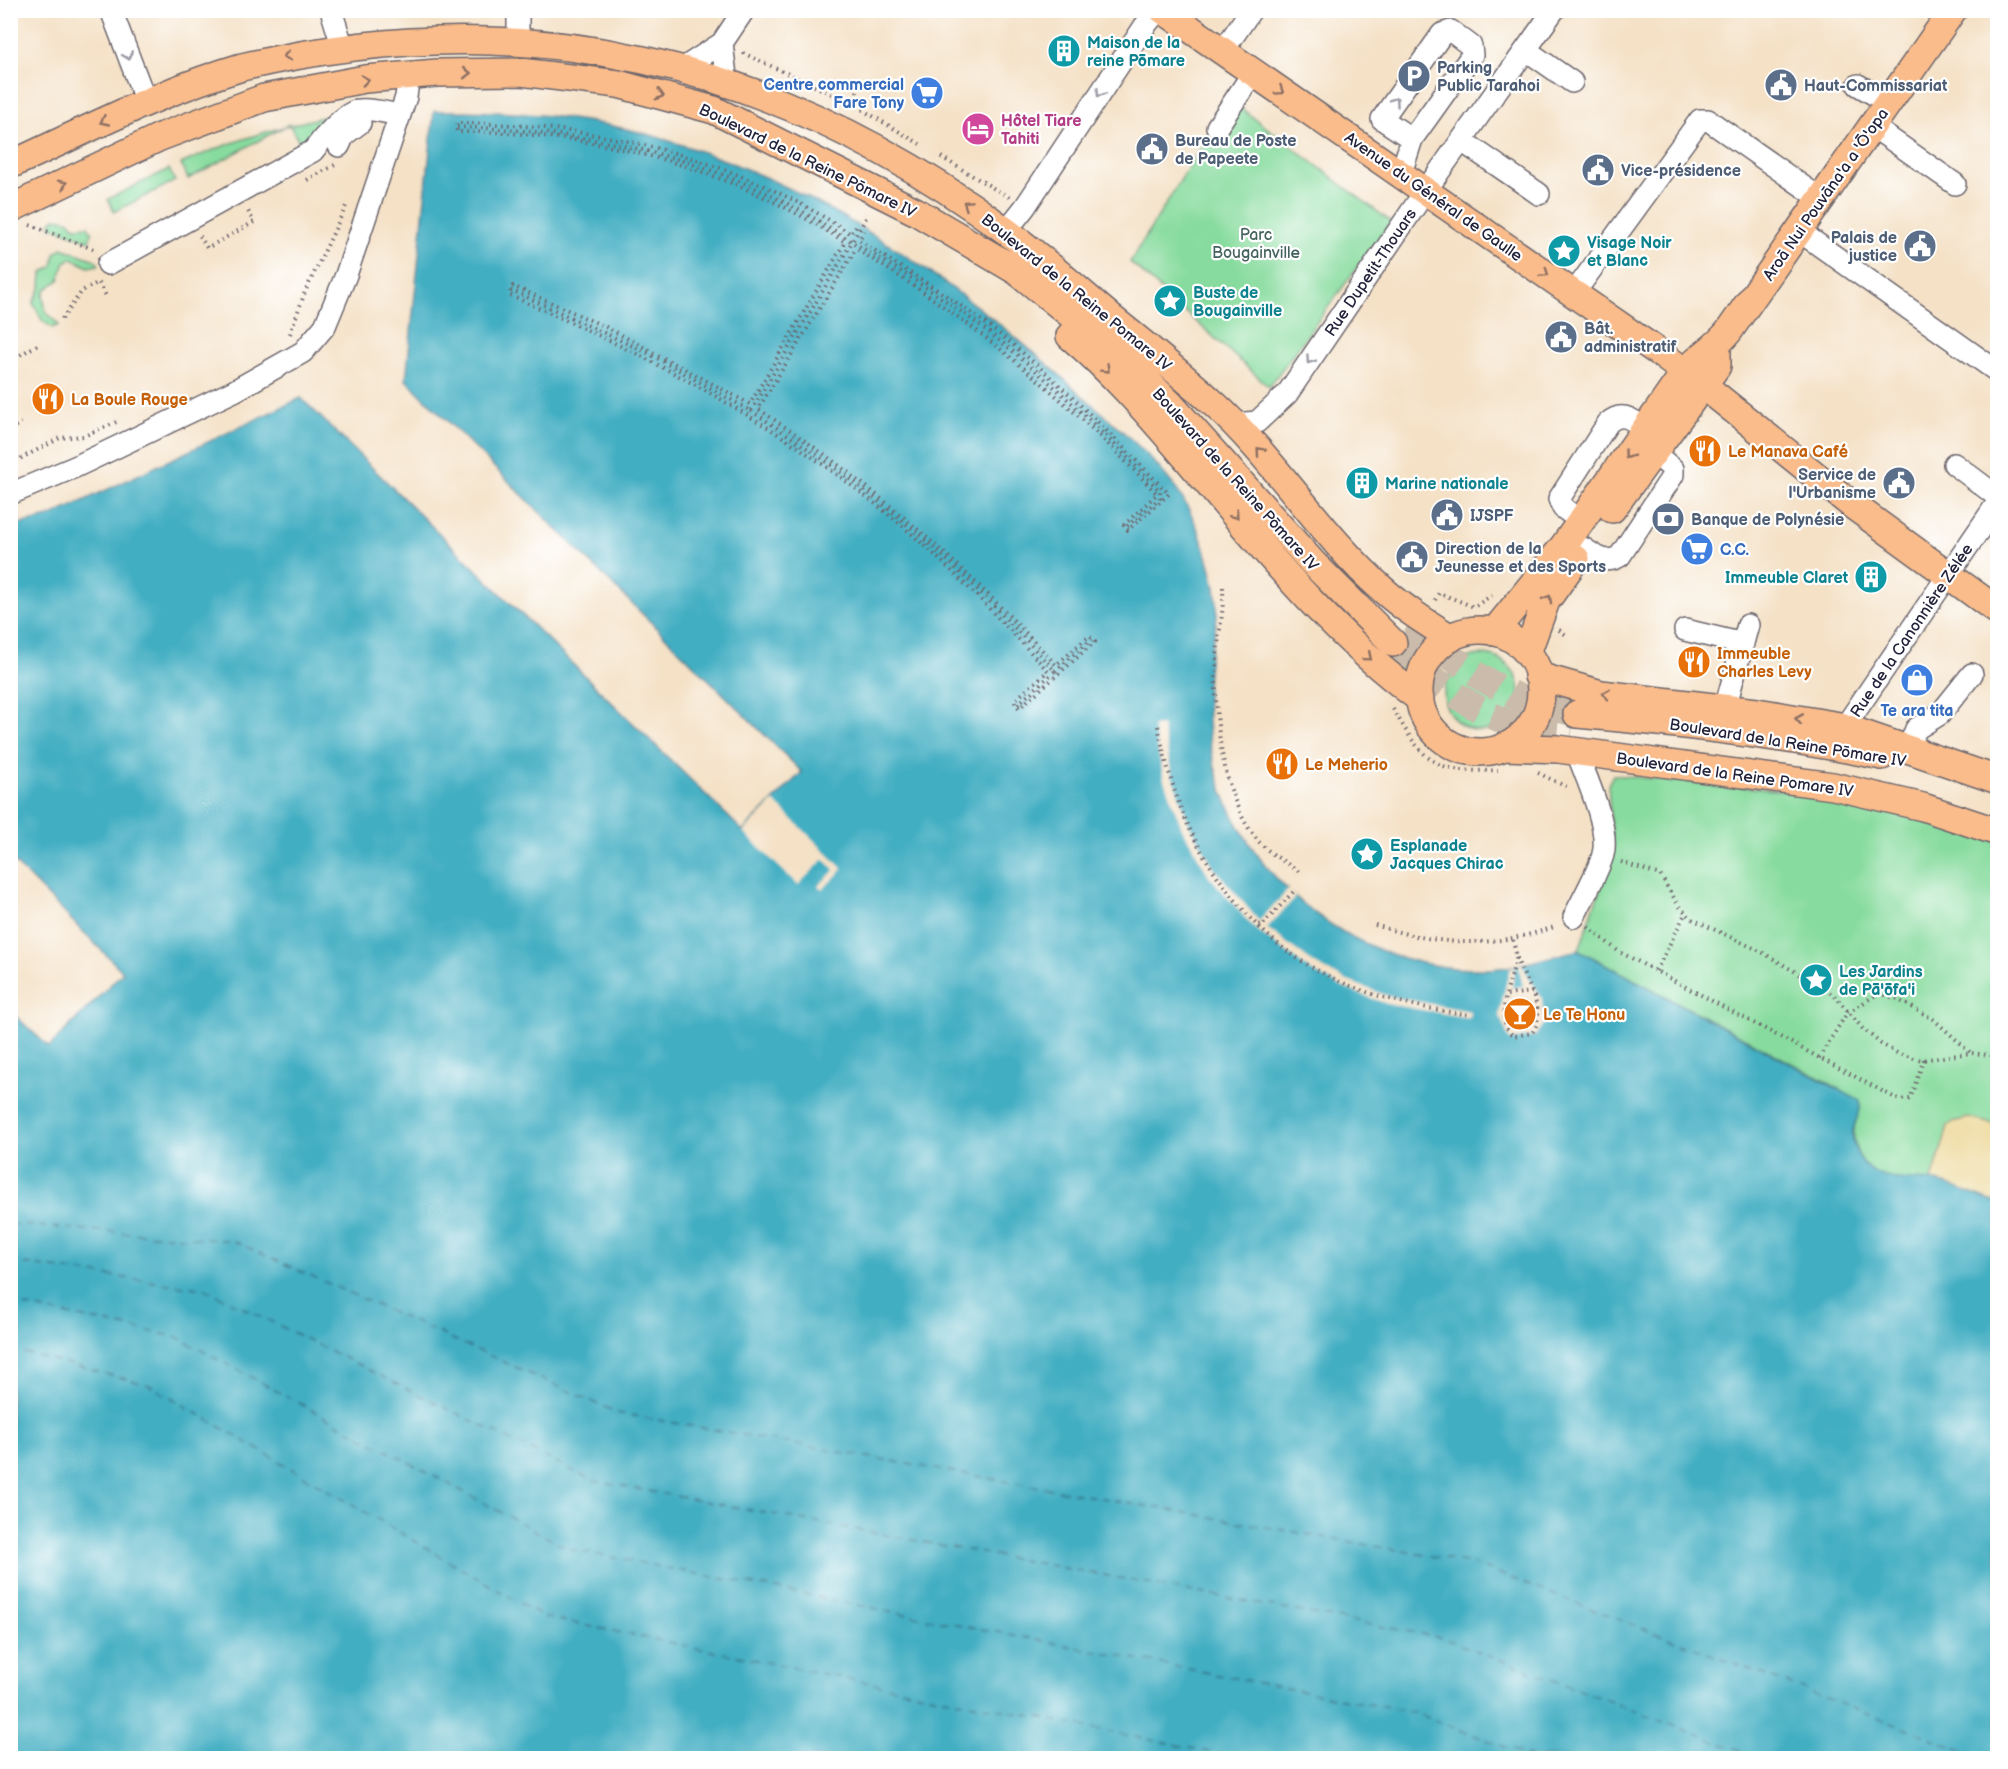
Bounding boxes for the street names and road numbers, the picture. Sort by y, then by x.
street label: Boulevard de la Reine Pōmare IV [696,100,919,222]
street label: Aroā Nui Pouvāna'a a 'Ō'opa [1759,105,1893,285]
street label: Avenue du Général de Gaulle [1341,128,1526,266]
street label: Rue Dupetit-Thouars [1321,205,1421,340]
street label: Boulevard de la Reine Pomare IV [977,210,1175,376]
street label: Boulevard de la Reine Pōmare IV [1148,385,1322,575]
street label: Rue de la Canonnière Zélée [1847,540,1978,721]
street label: Boulevard de la Reine Pōmare IV [1668,715,1908,772]
street label: Boulevard de la Reine Pomare IV [1615,749,1855,802]

